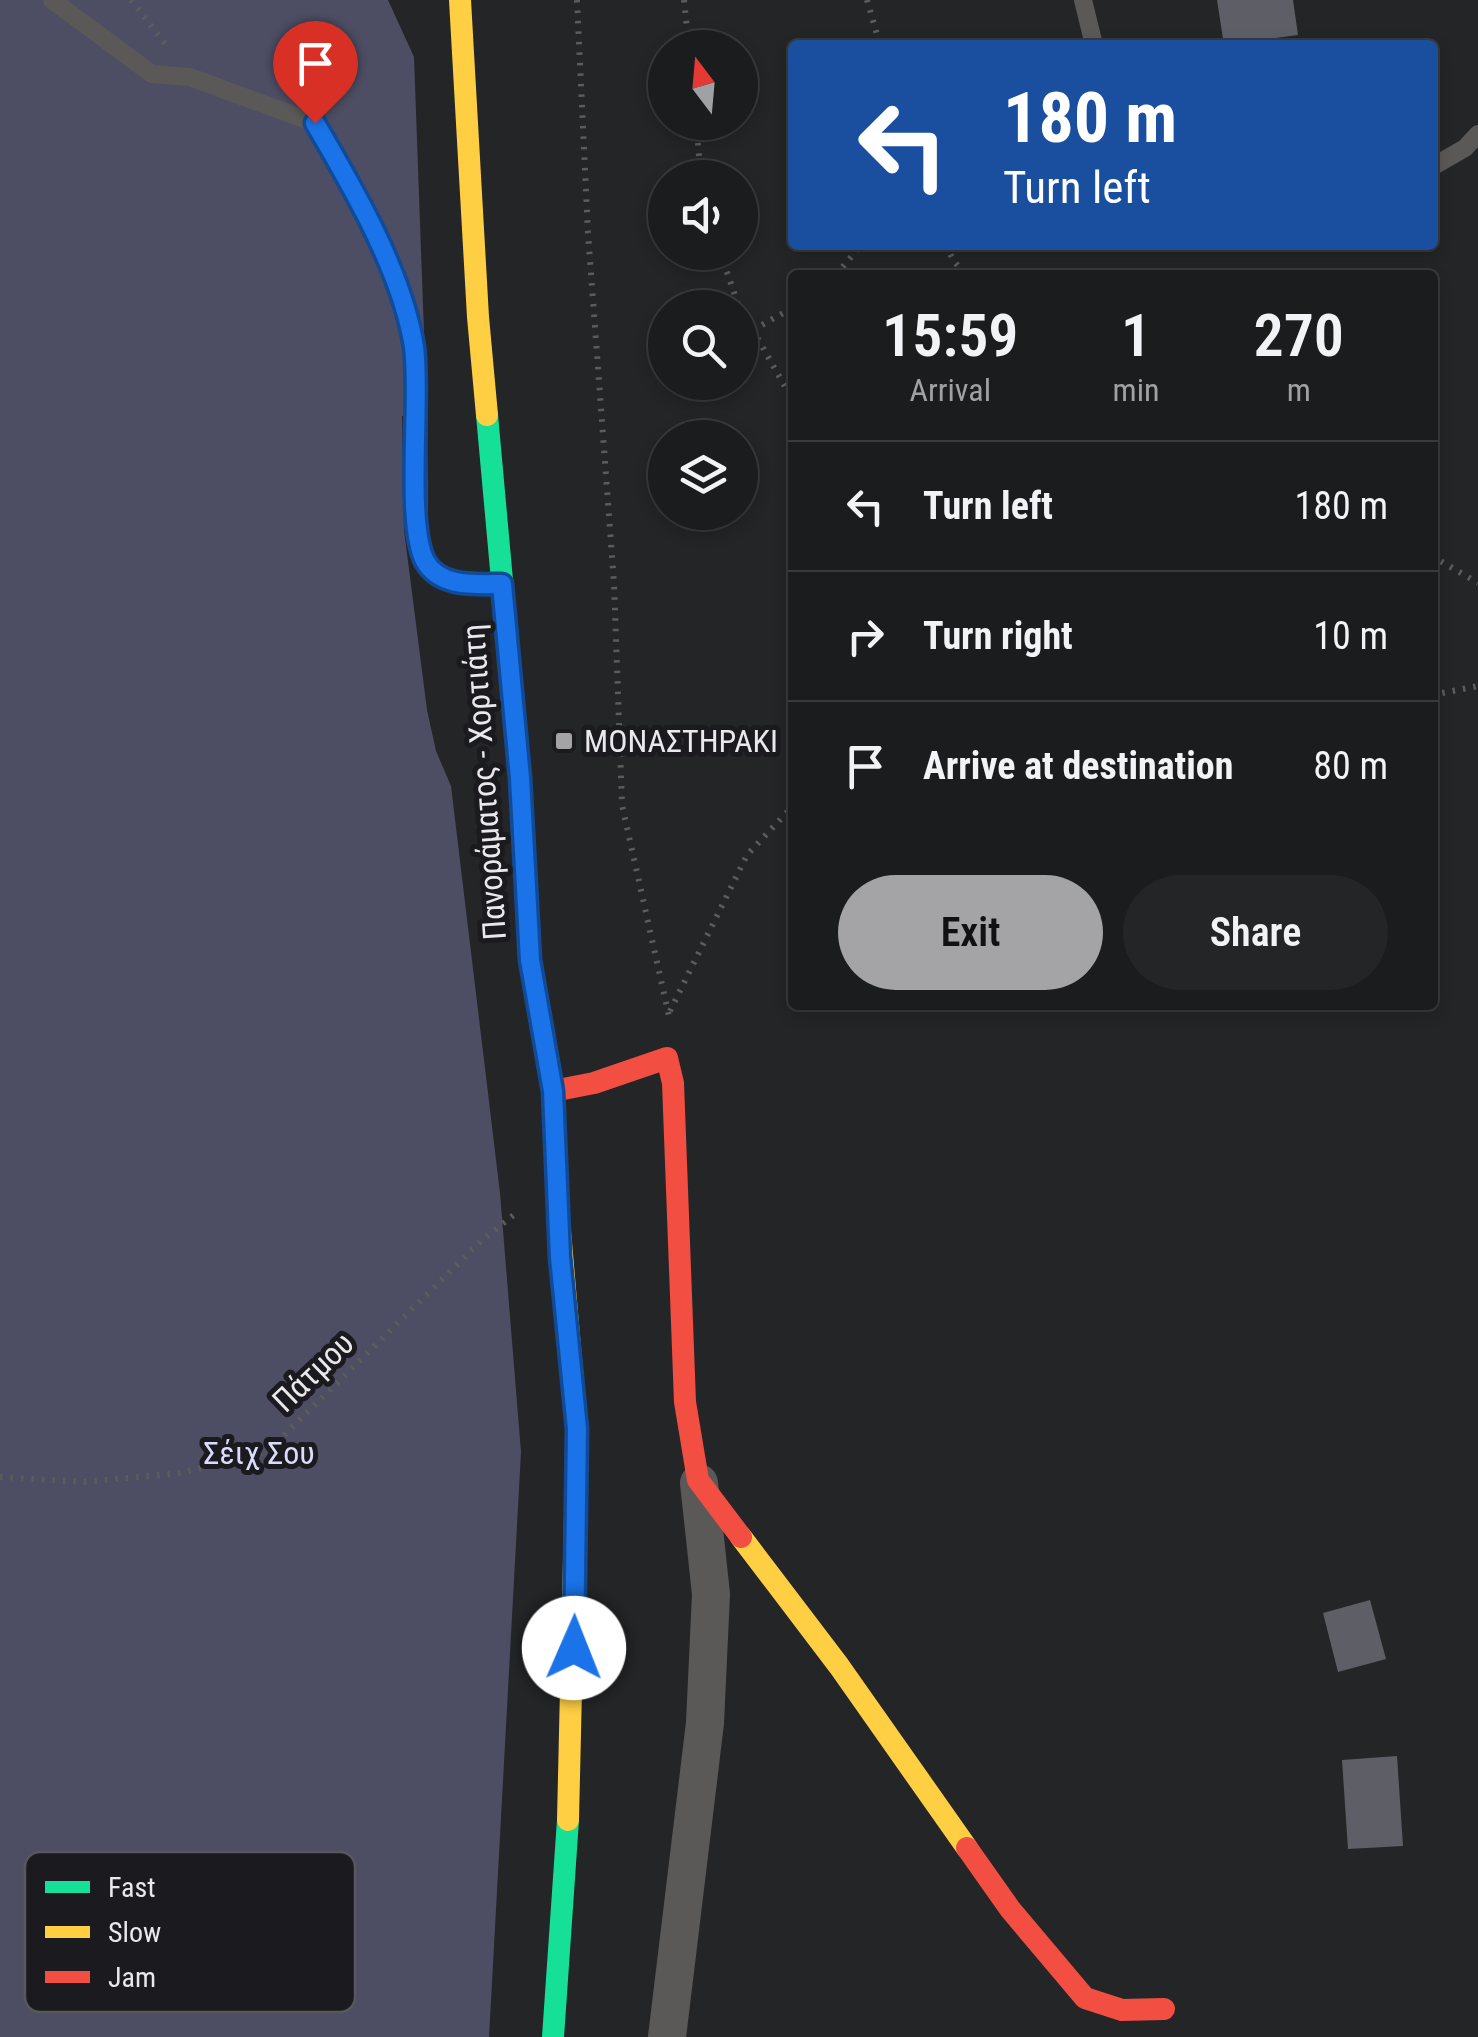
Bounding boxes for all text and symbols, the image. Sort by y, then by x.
pin [273,21,358,124]
north arrow [648,30,758,140]
map controls [648,30,758,530]
icon: arrive [288,36,343,91]
text: 180 m [1003,77,1177,159]
icon: left [838,80,968,210]
button: sound [648,160,758,270]
text: Turn left [1003,161,1151,214]
button: search [648,290,758,400]
text: 15:59 [882,300,1019,371]
text: 1 [1121,300,1151,371]
text: 270 [1253,300,1344,371]
text: Arrival [910,371,991,409]
text: min [1113,371,1159,409]
text: m [1287,371,1311,409]
button: layers [648,420,758,530]
icon: left [838,479,893,534]
text: Turn left [923,484,1053,528]
text: 180 m [1294,484,1388,528]
icon: right [838,609,893,664]
text: Turn right [923,614,1073,658]
text: 10 m [1313,614,1388,658]
street label: Πανοράματος - Χορτιάτη [454,623,514,941]
place label: ΜΟΝΑΣΤΗΡΑΚΙ [584,722,778,760]
marker: ΜΟΝΑΣΤΗΡΑΚΙ [553,730,575,752]
icon: arrive [838,739,893,794]
text: Arrive at destination [923,744,1233,788]
text: 80 m [1313,744,1388,788]
button: Exit [838,875,1103,990]
button: Share [1123,875,1388,990]
street label: Πάτμου [265,1324,361,1420]
park label: Σέιχ Σου [203,1434,315,1472]
position arrow [522,1596,626,1700]
legend [25,1852,355,2012]
text: Fast [108,1871,155,1904]
text: Slow [108,1916,161,1949]
text: Jam [108,1961,156,1994]

